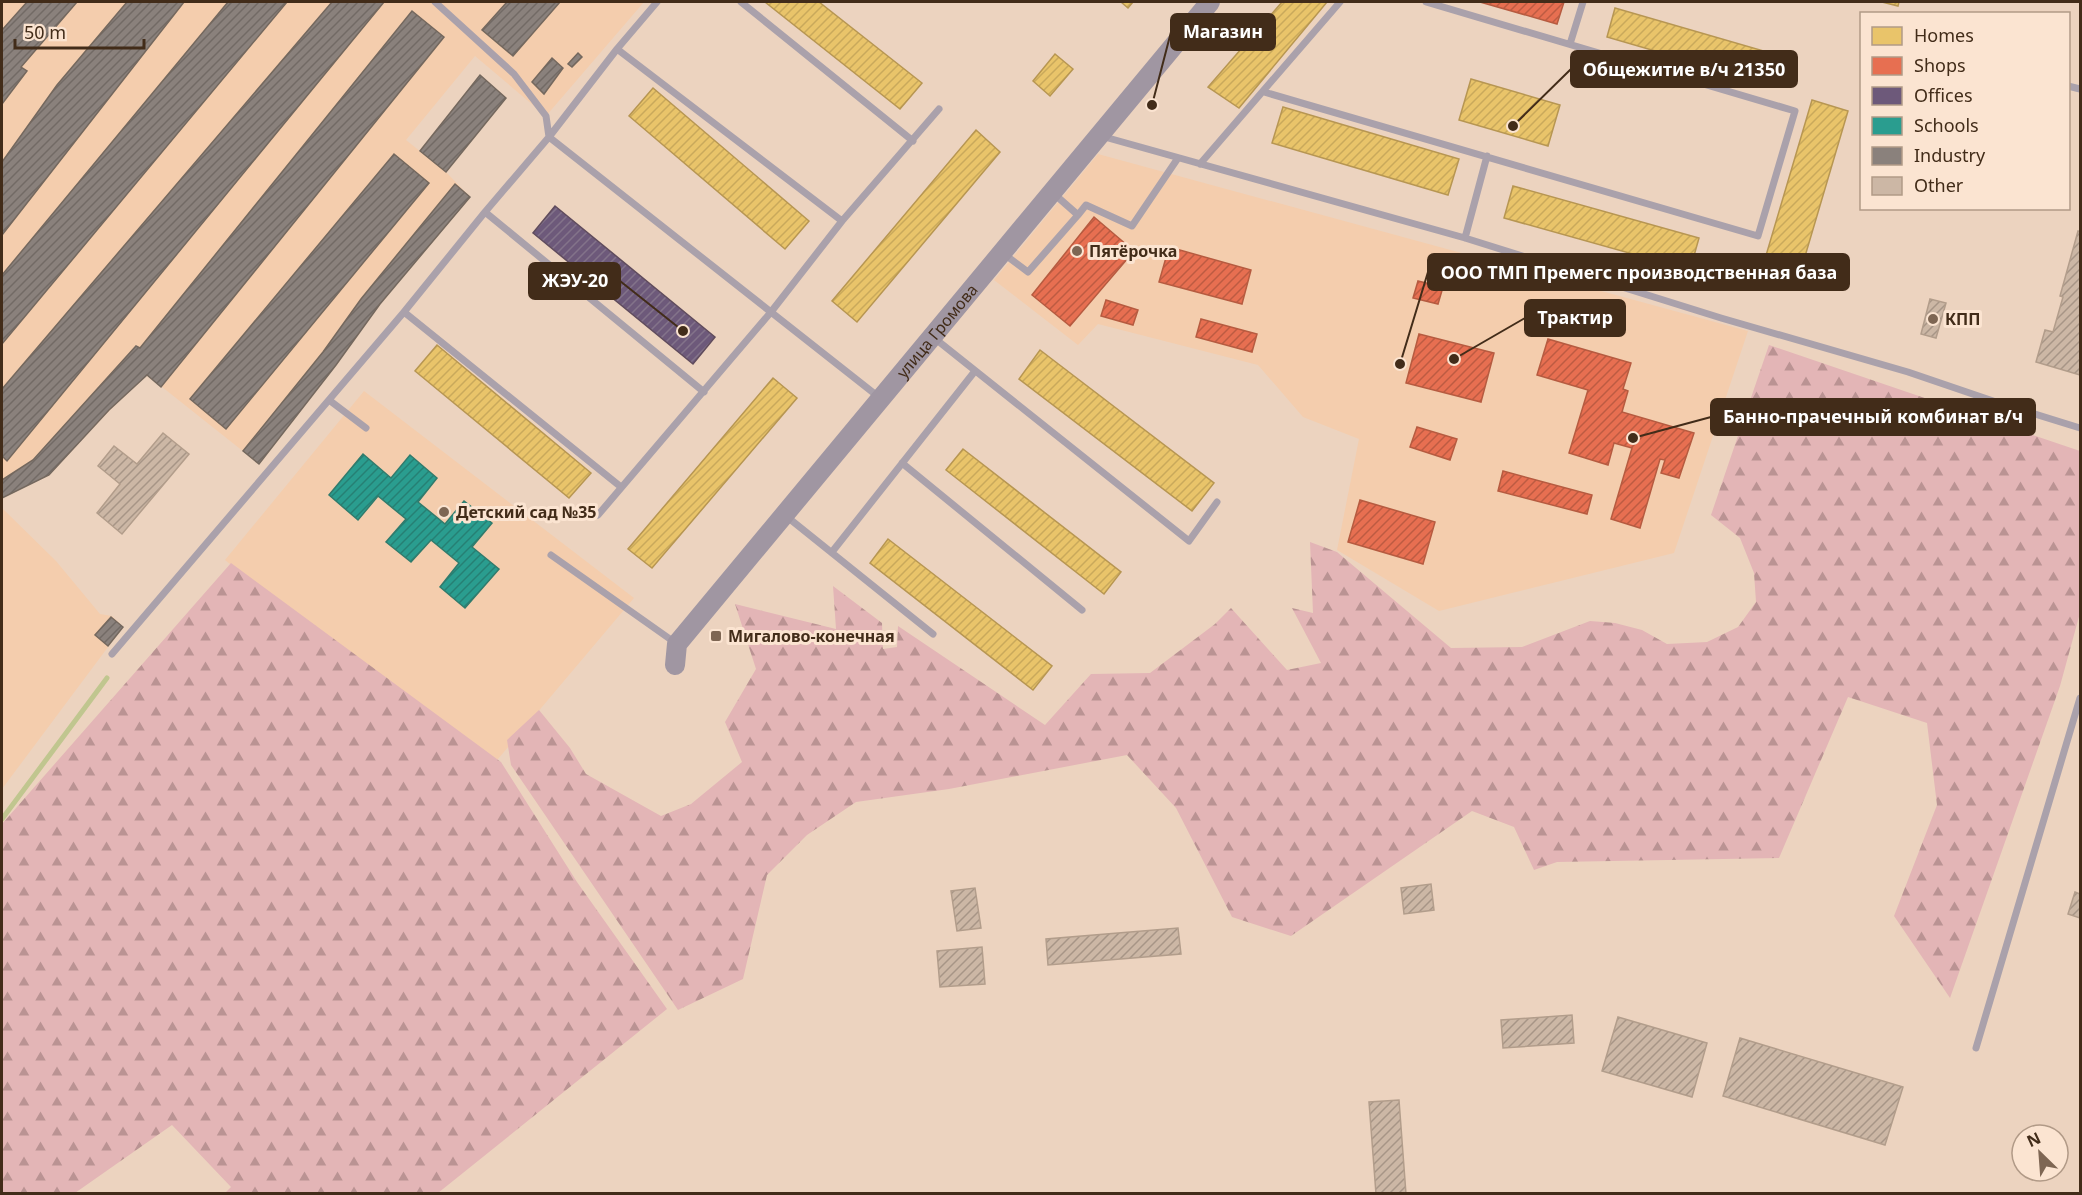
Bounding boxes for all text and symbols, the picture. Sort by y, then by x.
scale bar [15,12,144,50]
legend [1860,12,2070,210]
callout: Магазин [1171,14,1275,50]
text: Магазин [1183,19,1263,43]
text: 50 m [24,20,66,44]
text: Homes [1914,23,1974,47]
callout: Общежитие в/ч 21350 [1571,51,1797,87]
text: Shops [1914,53,1966,77]
text: Общежитие в/ч 21350 [1583,57,1785,81]
text: Offices [1914,83,1973,107]
text: Schools [1914,113,1979,137]
text: Industry [1914,143,1986,167]
text: Other [1914,173,1964,197]
place label: Пятёрочка [1089,240,1177,262]
marker: Пятёрочка [1070,244,1084,258]
callout: ООО ТМП Премегс производственная база [1428,254,1849,290]
text: ООО ТМП Премегс производственная база [1441,260,1837,284]
callout: ЖЭУ-20 [529,263,620,299]
text: ЖЭУ-20 [542,268,608,292]
street label: улица Громова [891,279,983,383]
callout: Трактир [1525,300,1625,336]
text: Трактир [1537,305,1613,329]
place label: КПП [1945,308,1980,330]
marker: КПП [1926,312,1940,326]
callout: Банно-прачечный комбинат в/ч [1711,399,2035,435]
text: Банно-прачечный комбинат в/ч [1723,404,2023,428]
place label: Детский сад №35 [456,501,597,523]
marker: Детский сад №35 [437,505,451,519]
place label: Мигалово-конечная [728,625,895,647]
marker: Мигалово-конечная [709,629,723,643]
north arrow [2010,1123,2070,1183]
text: N [2023,1127,2044,1152]

